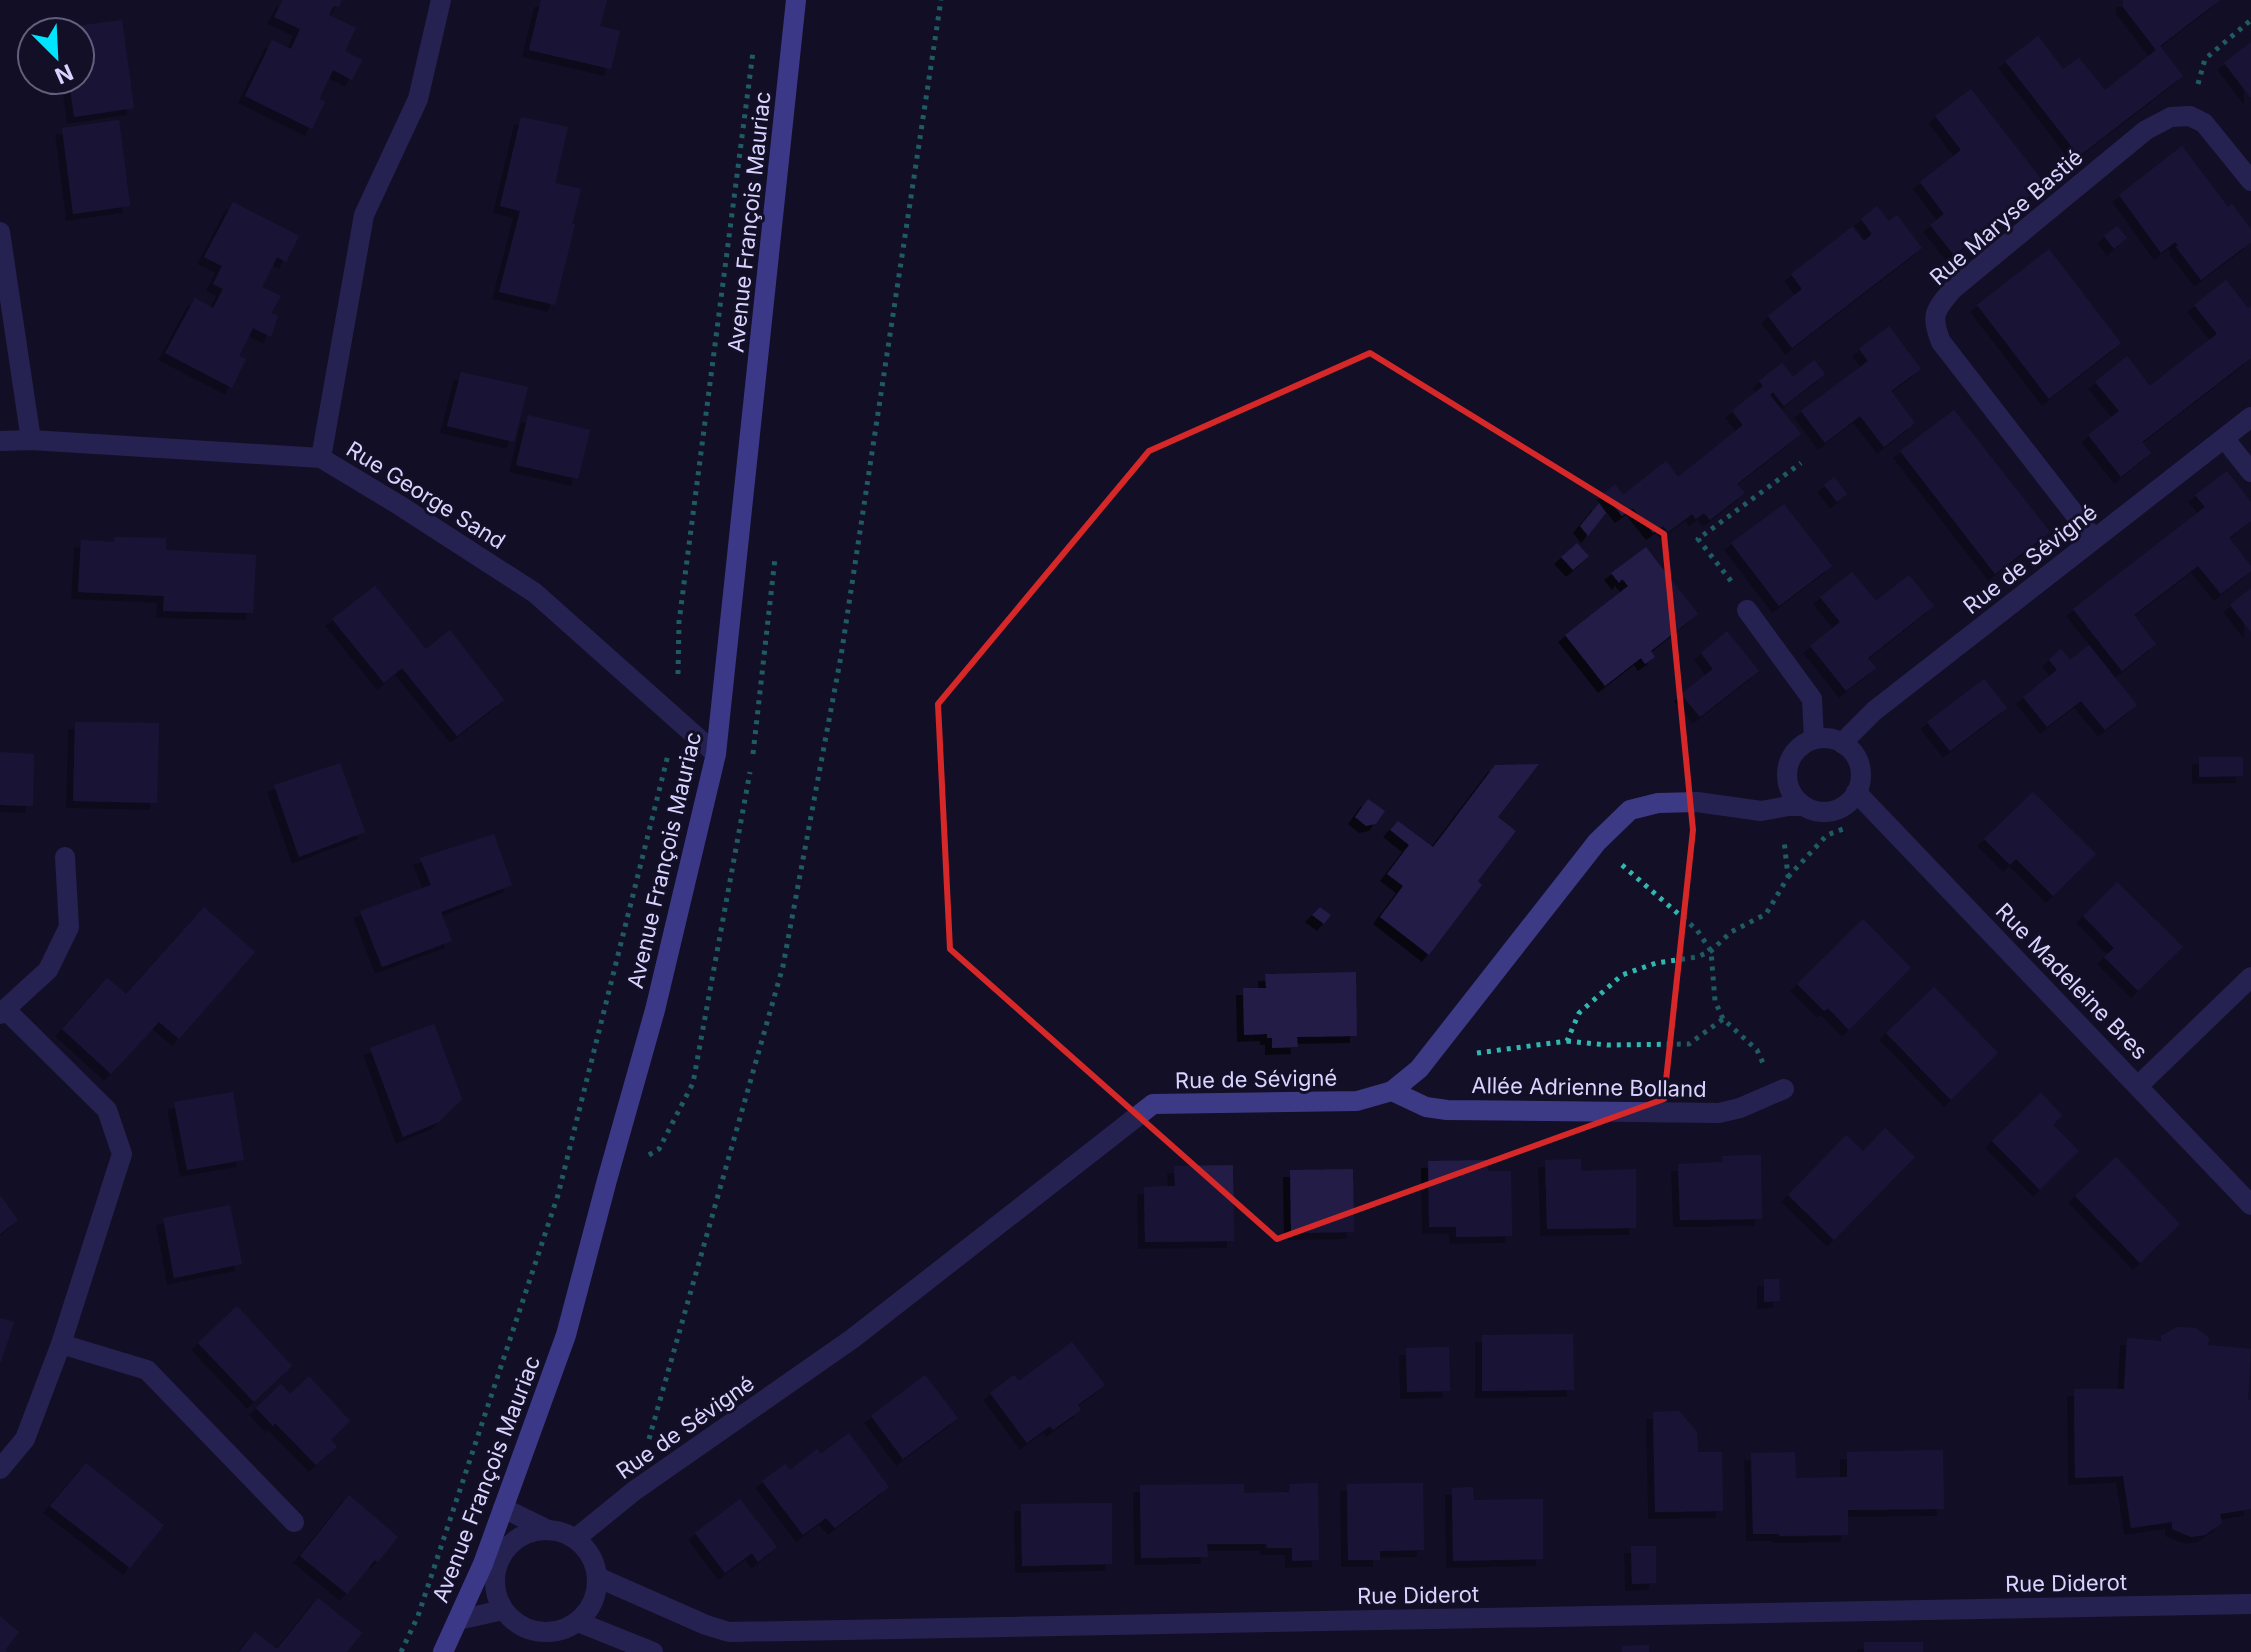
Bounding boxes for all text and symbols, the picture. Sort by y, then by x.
north arrow [16,16,96,96]
text: N [51,59,77,90]
street label: Avenue François Mauriac [722,90,776,354]
street label: Rue Maryse Bastié [1924,144,2088,290]
street label: Rue George Sand [342,436,510,554]
street label: Rue de Sévigné [1958,499,2102,619]
street label: Avenue François Mauriac [622,729,706,991]
street label: Rue Madeleine Bres [1991,898,2153,1064]
street label: Rue de Sévigné [1175,1065,1337,1093]
street label: Allée Adrienne Bolland [1471,1072,1707,1102]
street label: Avenue François Mauriac [427,1352,545,1606]
street label: Rue de Sévigné [611,1370,759,1484]
street label: Rue Diderot [2005,1569,2127,1597]
street label: Rue Diderot [1357,1581,1479,1609]

